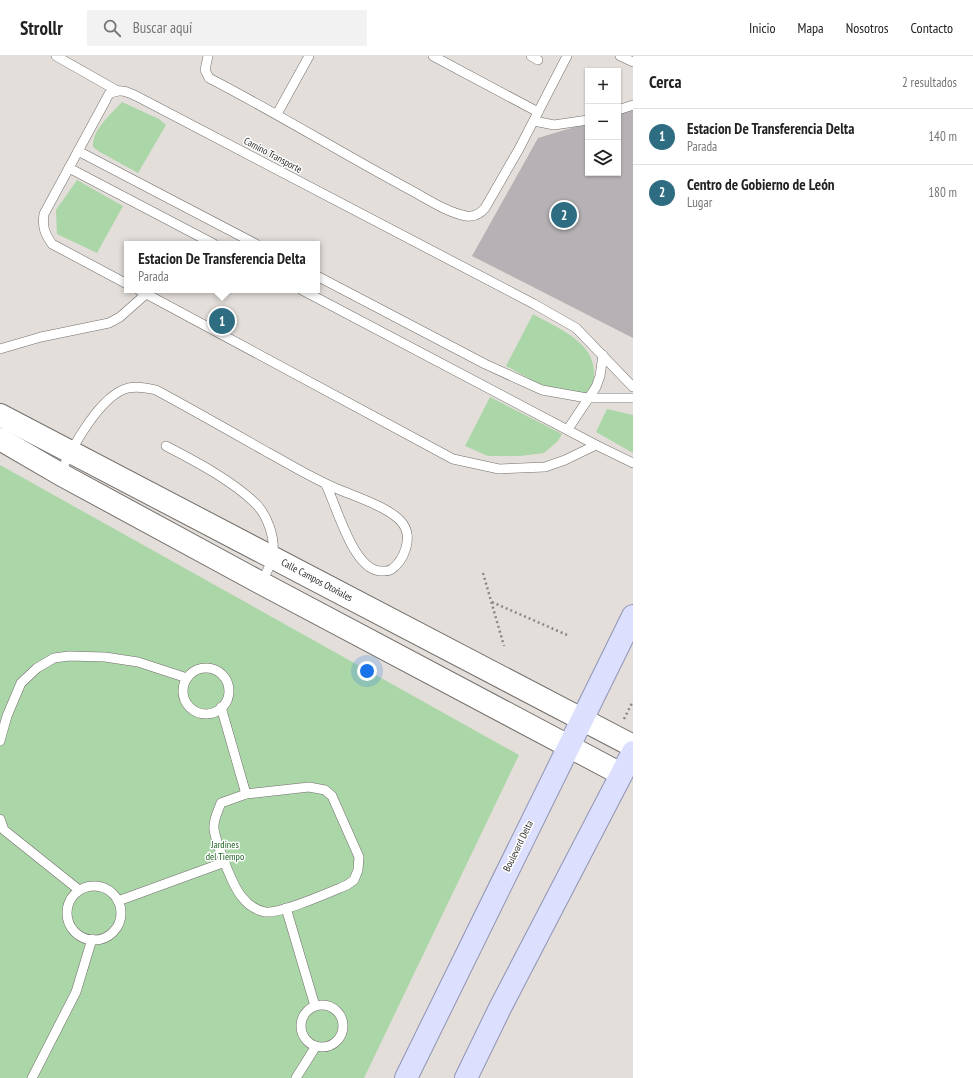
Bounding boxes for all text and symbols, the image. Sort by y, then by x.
search box [87,10,367,46]
text: Strollr [20,16,63,40]
icon: search [101,17,123,39]
text: Buscar aquí [133,18,192,37]
text: Inicio [749,19,776,37]
text: Mapa [798,19,824,37]
text: Nosotros [846,19,889,37]
text: Contacto [911,19,953,37]
map controls [585,68,621,176]
button: + [585,68,621,104]
text: Cerca [649,71,682,93]
text: 2 resultados [902,74,957,91]
button: − [585,104,621,140]
text: Estacion De Transferencia Delta [687,119,854,138]
text: 1 [659,128,665,145]
text: 140 m [928,128,957,145]
street label: Camino Transporte [242,134,304,176]
text: Parada [687,138,717,155]
button: layers [585,140,621,176]
text: Centro de Gobierno de León [687,175,835,194]
text: 2 [659,184,665,201]
text: 180 m [928,184,957,201]
text: Lugar [687,194,712,211]
pin: 2 [551,200,577,230]
popup [124,241,320,293]
text: Estacion De Transferencia Delta [138,249,306,268]
text: Parada [138,268,169,285]
pin: 1 [209,306,235,336]
street label: Calle Campos Otoñales [279,556,356,605]
your location [357,661,377,681]
street label: Boulevard Delta [500,818,536,874]
park label: Jardines del Tiempo [206,838,244,863]

